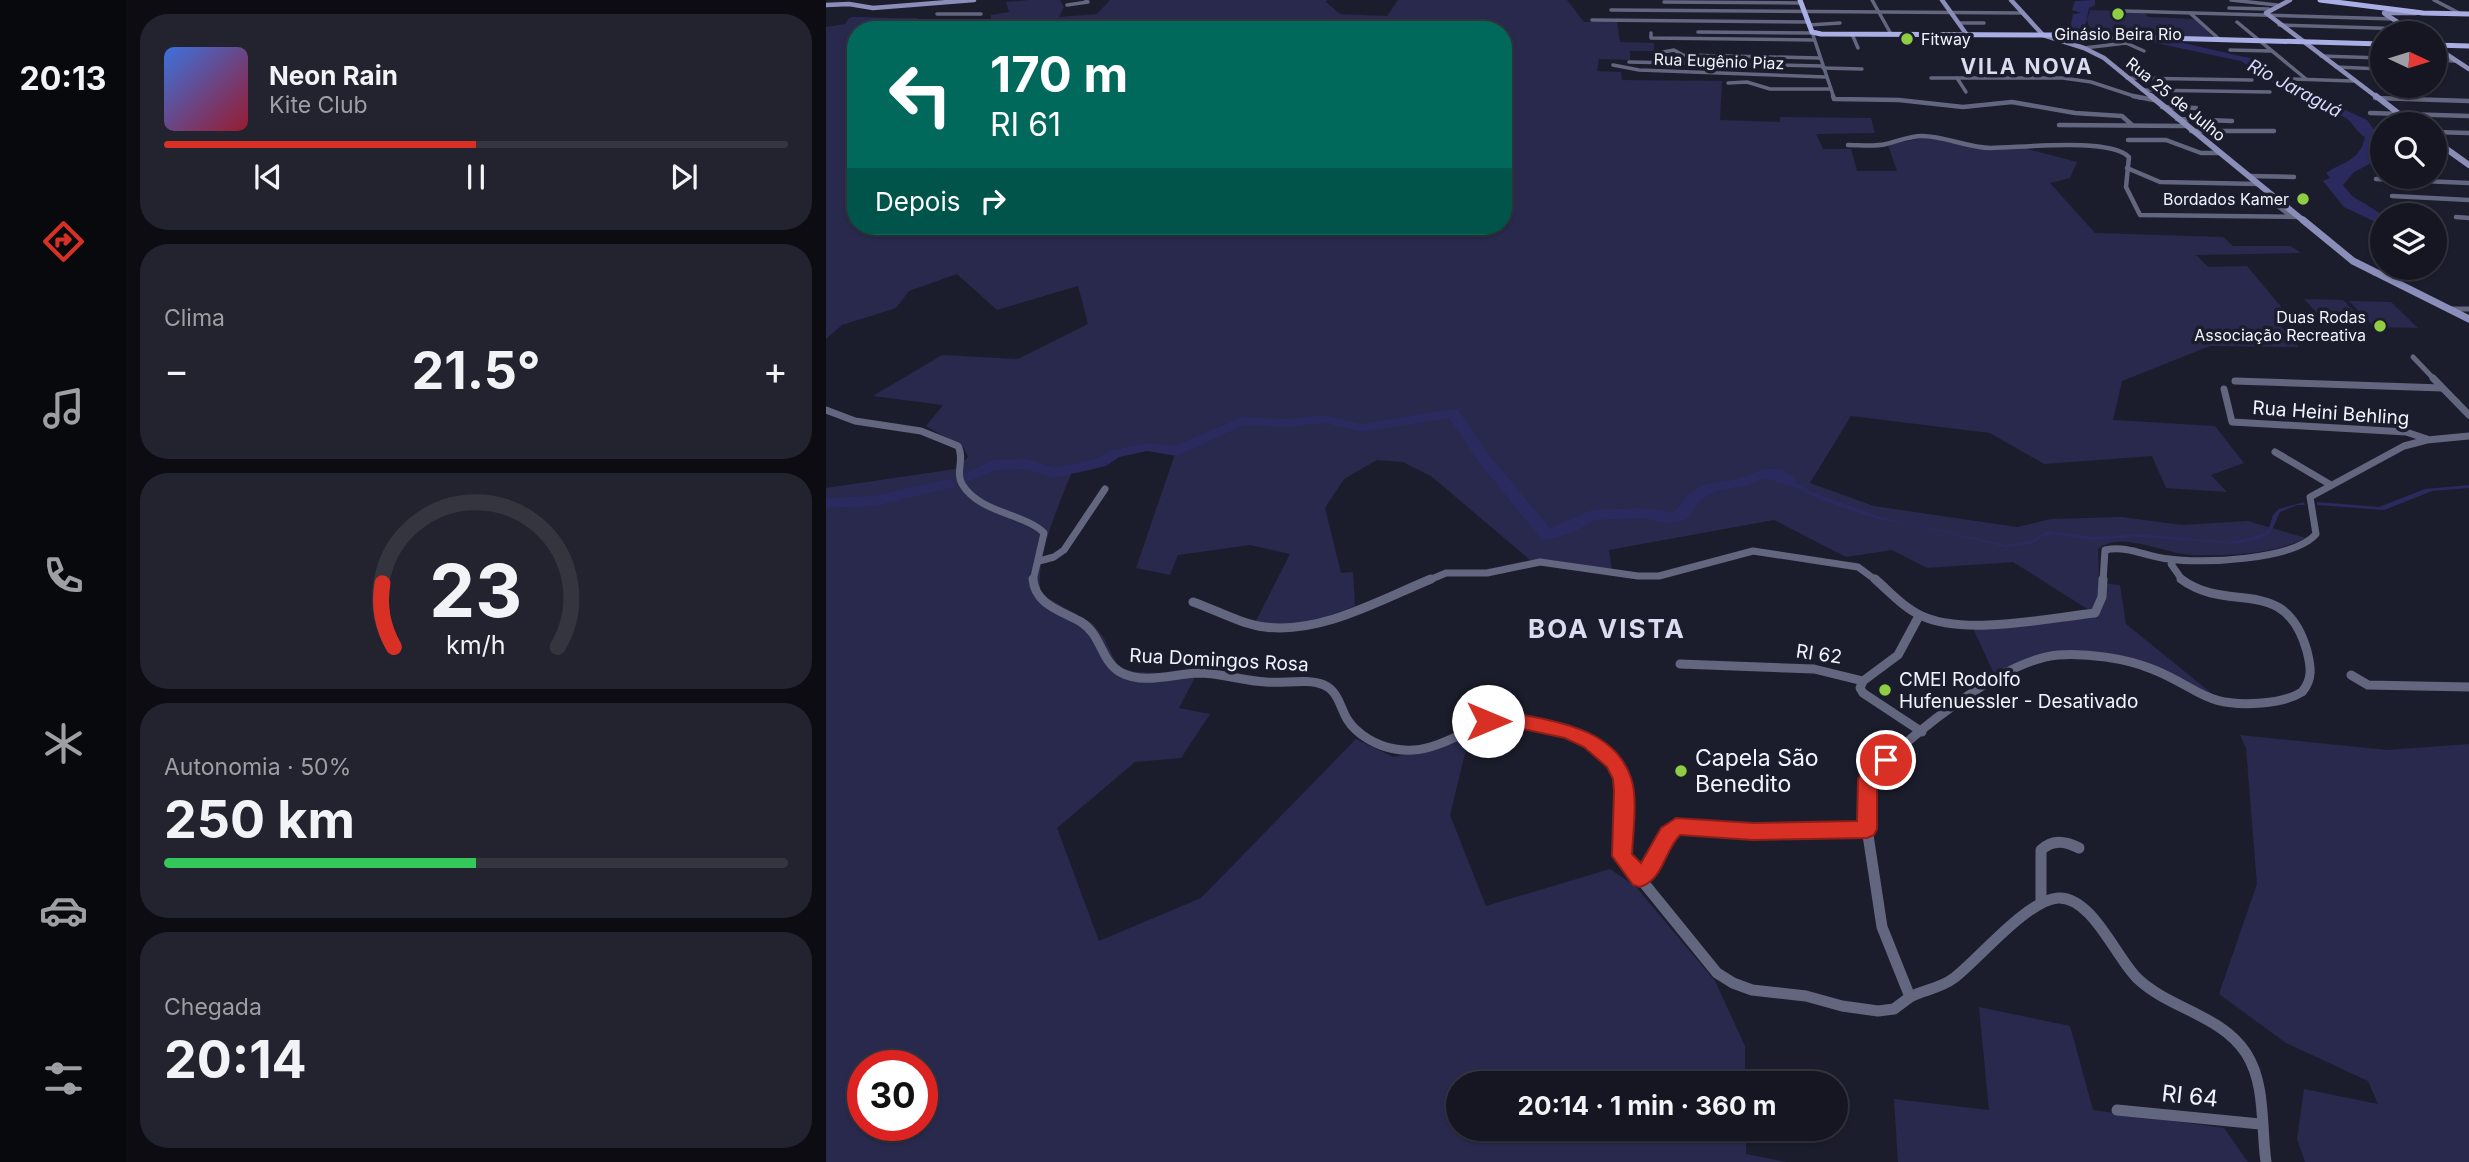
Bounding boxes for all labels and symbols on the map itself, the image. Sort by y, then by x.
marker: Ginásio Beira Rio [2110,6,2126,22]
north arrow [2370,21,2446,98]
place label: Ginásio Beira Rio [2054,24,2182,44]
place label: Fitway [1921,29,1971,49]
marker: Fitway [1899,31,1915,47]
street label: Rua Eugênio Piaz [1653,49,1785,73]
street label: Rua 25 de Julho [2122,53,2230,145]
district label: VILA NOVA [1960,54,2094,79]
water label: Rio Jaraguá [2244,54,2346,122]
place label: Bordados Kamer [2163,189,2289,209]
marker: Bordados Kamer [2295,191,2311,207]
place label: Duas Rodas Associação Recreativa [2194,307,2366,345]
marker: Duas Rodas Associação Recreativa [2372,318,2388,334]
street label: Rua Heini Behling [2252,396,2410,430]
district label: BOA VISTA [1528,613,1686,644]
street label: RI 62 [1795,639,1843,669]
street label: Rua Domingos Rosa [1129,644,1309,676]
place label: CMEI Rodolfo Hufenuessler - Desativado [1899,668,2138,713]
marker: CMEI Rodolfo Hufenuessler - Desativado [1877,682,1893,698]
position arrow [1451,684,1525,758]
pin [1856,730,1916,790]
place label: Capela São Benedito [1695,744,1819,798]
marker: Capela São Benedito [1673,763,1689,779]
speed limit sign: 30 [847,1050,938,1141]
street label: RI 64 [2160,1079,2220,1113]

